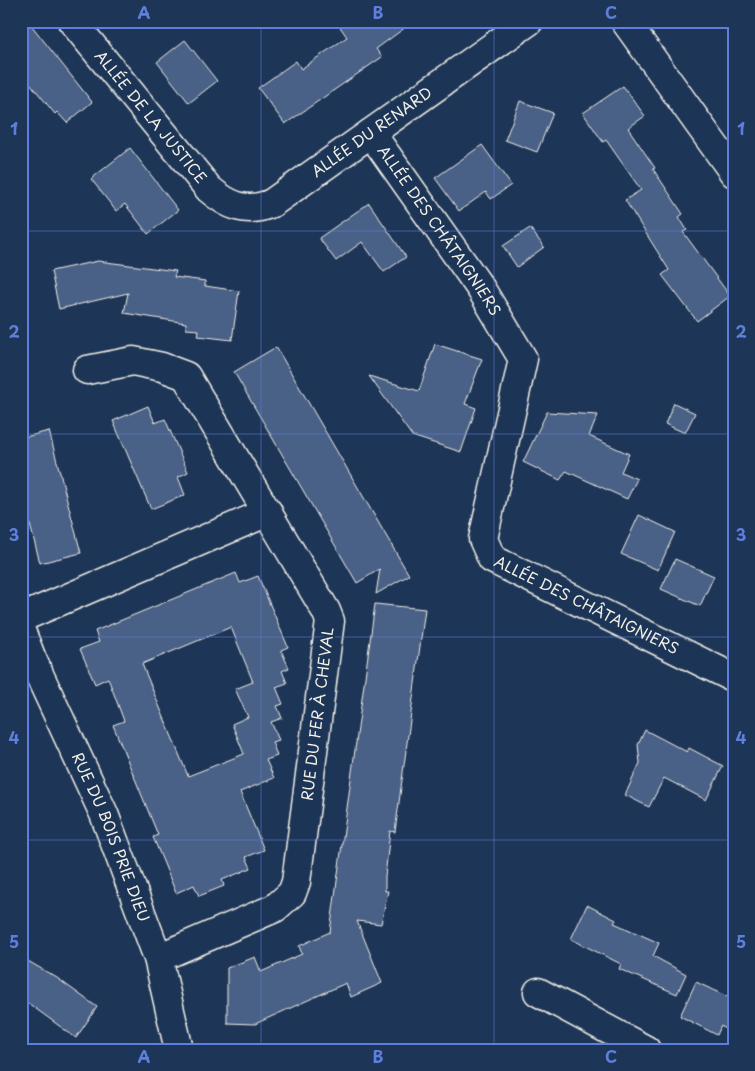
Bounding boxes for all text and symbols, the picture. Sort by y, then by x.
text: A [138,0,151,24]
text: B [373,0,384,24]
text: C [605,0,617,24]
street label: ALLÉE DE LA JUSTICE [90,45,213,188]
street label: ALLÉE DU RENARD [306,80,436,182]
text: 1 [10,116,18,140]
text: 1 [737,116,745,140]
street label: ALLÉE DES CHÂTAIGNIERS [373,140,507,320]
text: 2 [8,319,20,343]
text: 2 [735,319,747,343]
text: 3 [9,522,19,546]
text: 3 [736,522,746,546]
street label: ALLÉE DES CHÂTAIGNIERS [491,549,683,659]
street label: RUE DU FER À CHEVAL [294,626,339,802]
text: 4 [9,725,20,749]
text: 4 [736,725,747,749]
street label: RUE DU BOIS PRIE DIEU [67,748,156,925]
text: 5 [9,929,19,953]
text: 5 [736,929,746,953]
text: A [138,1044,151,1068]
text: B [373,1044,384,1068]
text: C [605,1044,617,1068]

